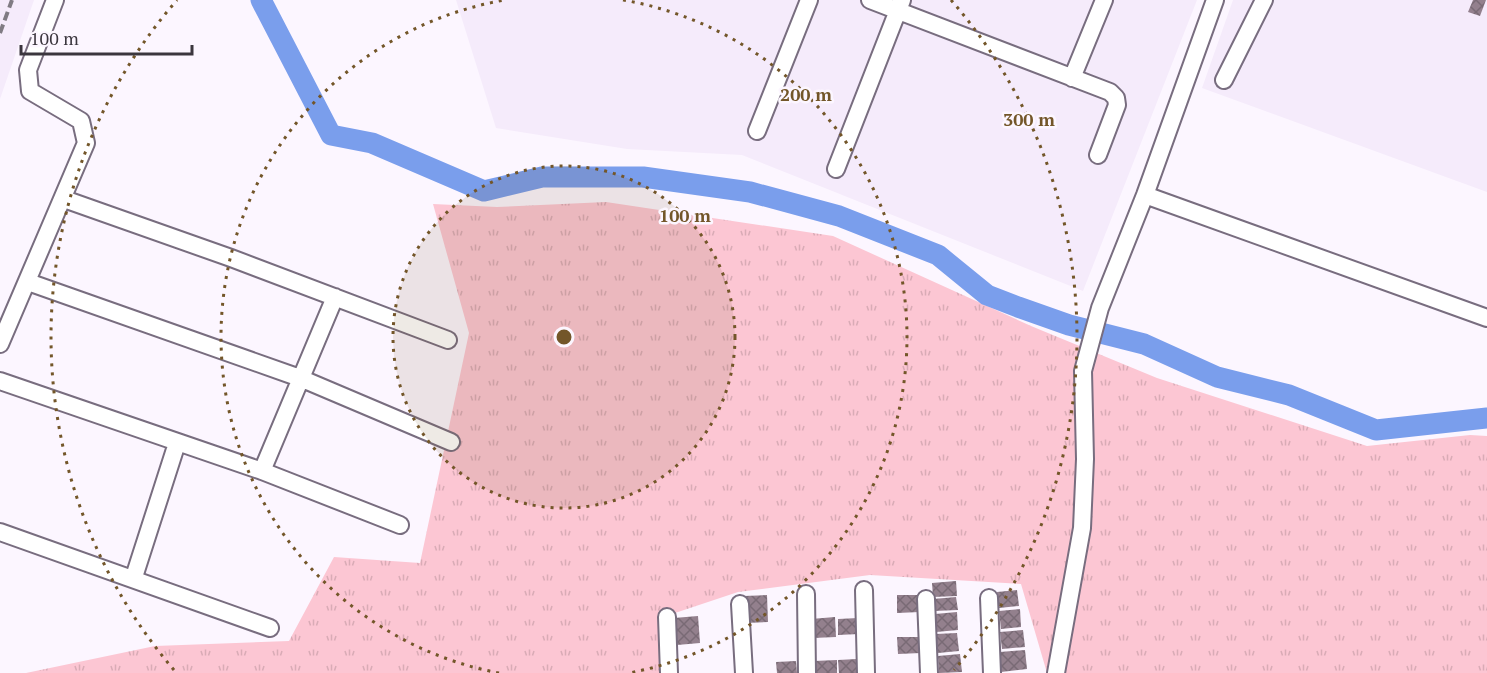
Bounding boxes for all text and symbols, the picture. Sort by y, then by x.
scale bar [21,18,192,56]
text: 100 m [30,26,79,50]
text: 200 m [780,82,832,106]
text: 300 m [1003,107,1055,131]
text: 100 m [659,203,711,227]
centre of rings [554,327,574,347]

